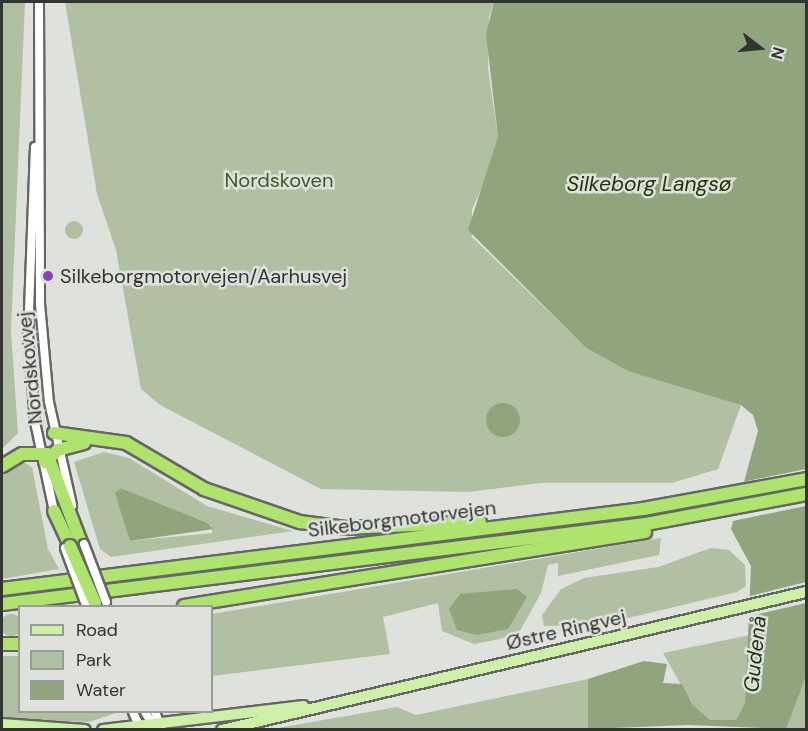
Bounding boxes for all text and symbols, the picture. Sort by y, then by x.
north arrow [730,18,790,78]
text: N [766,45,789,62]
park label: Nordskoven [225,168,333,192]
water label: Silkeborg Langsø [567,171,731,197]
place label: Silkeborgmotorvejen/Aarhusvej [60,264,347,288]
marker: Silkeborgmotorvejen/Aarhusvej [41,269,55,283]
street label: Nordskovvej [12,311,48,425]
street label: Silkeborgmotorvejen [307,496,497,542]
legend [18,605,213,713]
street label: Østre Ringvej [504,605,628,655]
water label: Gudenå [738,615,772,693]
text: Road [76,618,118,642]
text: Park [76,648,112,672]
text: Water [76,678,126,702]

